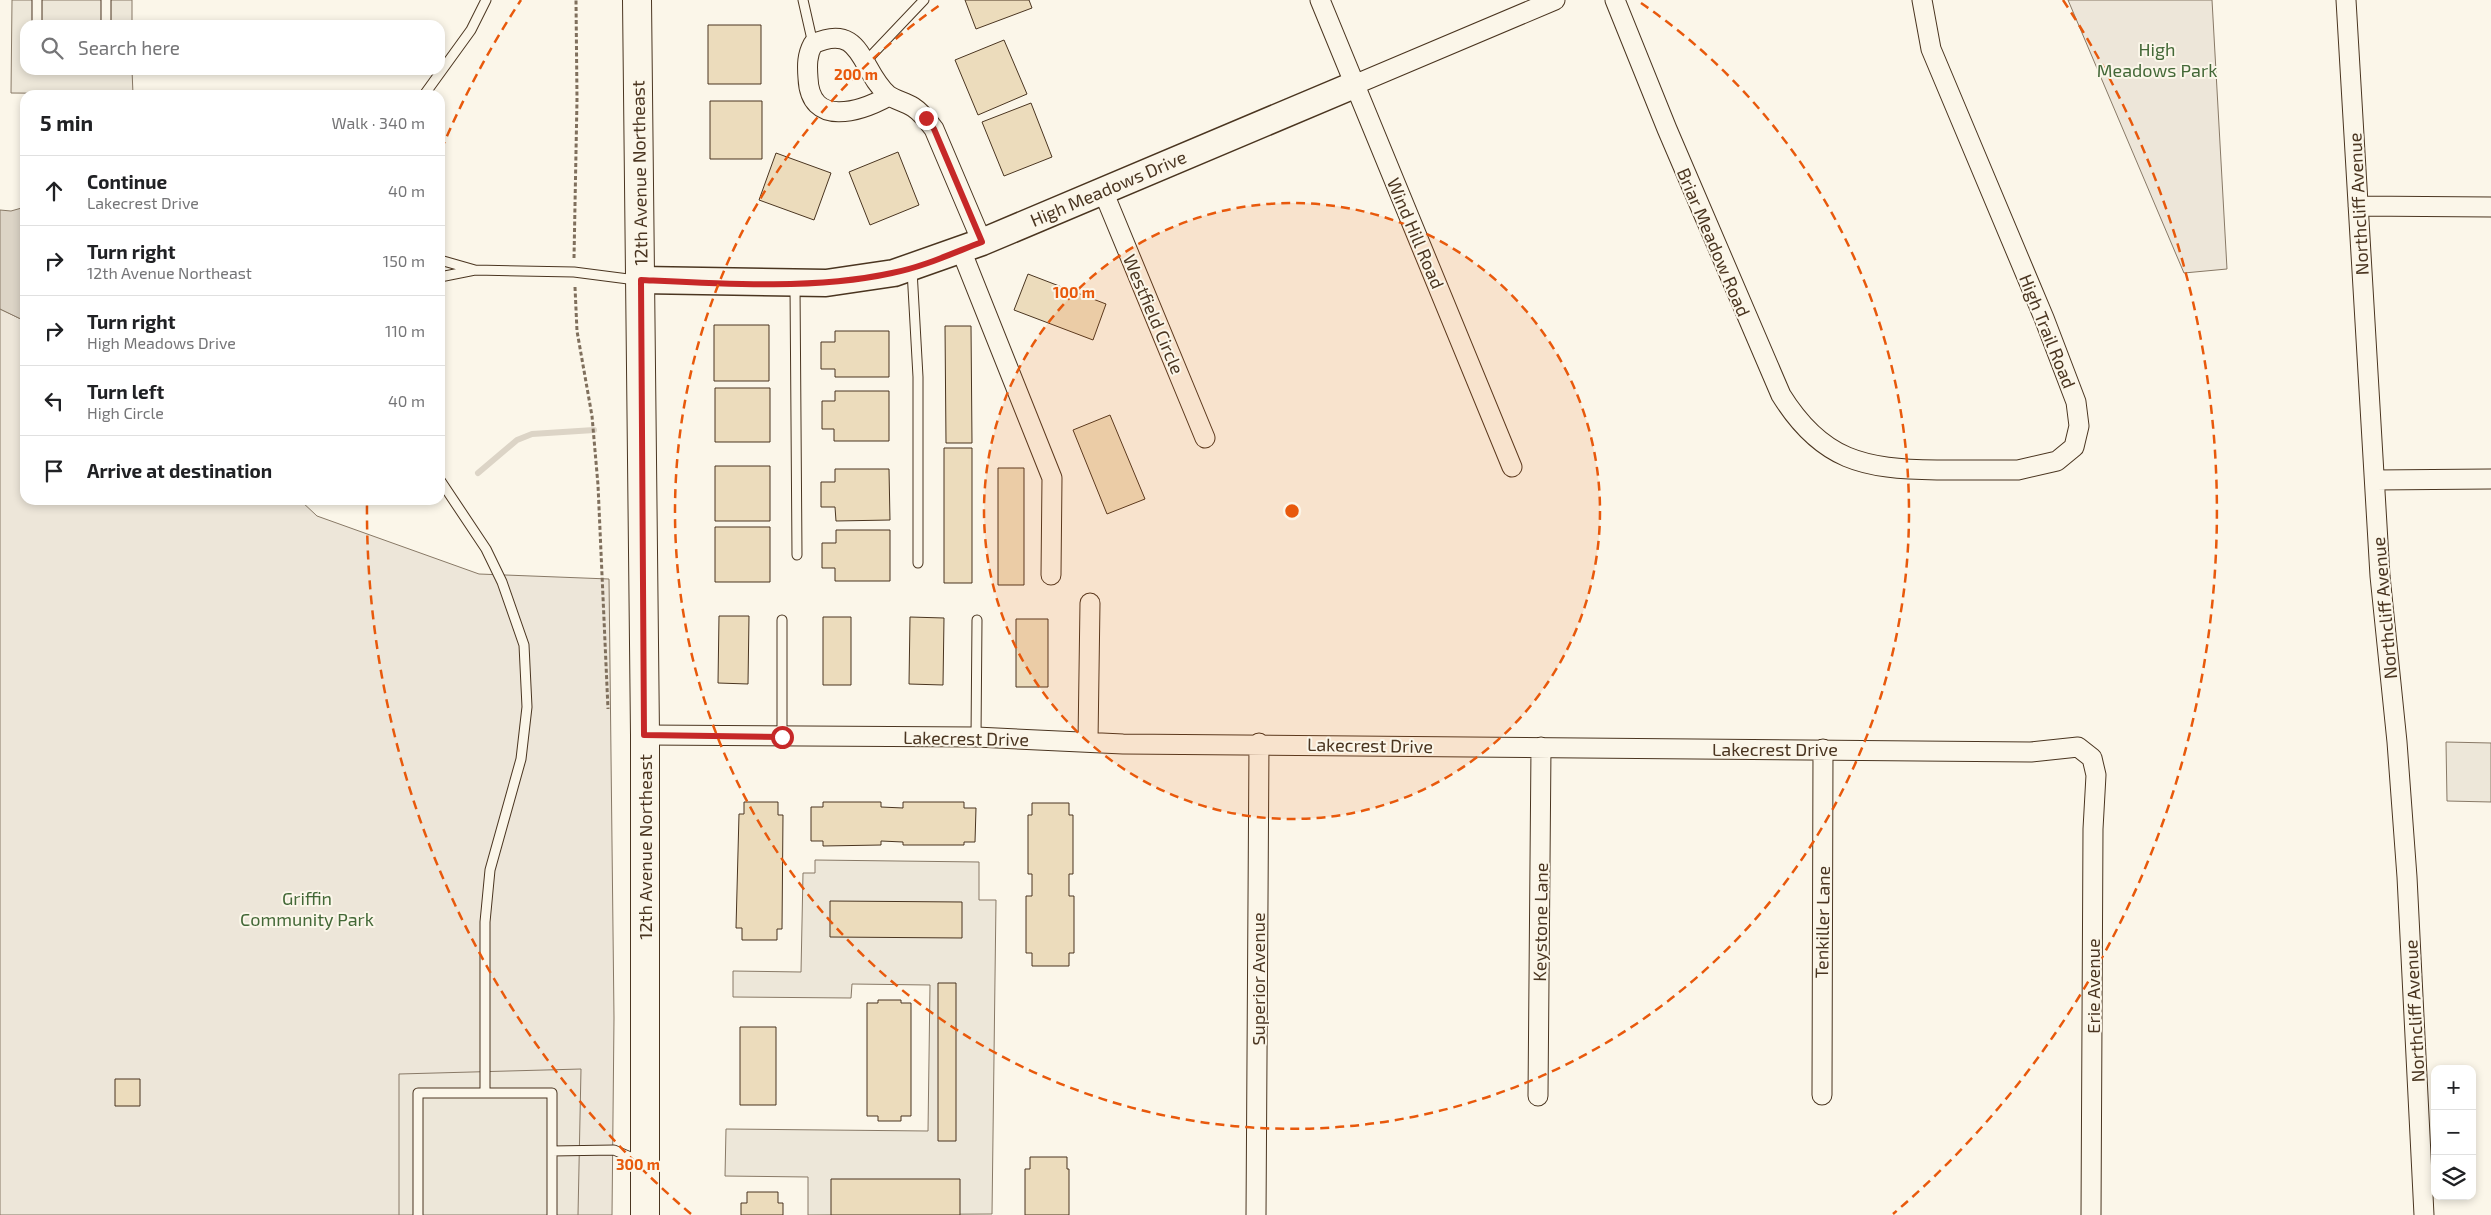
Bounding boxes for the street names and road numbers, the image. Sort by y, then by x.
street label: 12th Avenue Northeast [626,80,652,266]
street label: Northcliff Avenue [2343,132,2373,276]
street label: High Meadows Drive [1027,145,1189,231]
street label: Briar Meadow Road [1673,164,1755,320]
street label: Wind Hill Road [1383,174,1449,292]
street label: Westfield Circle [1119,251,1189,377]
street label: High Trail Road [2015,271,2081,391]
street label: Northcliff Avenue [2367,536,2401,680]
street label: Lakecrest Drive [903,726,1029,750]
street label: Lakecrest Drive [1307,733,1433,757]
street label: Lakecrest Drive [1712,738,1838,760]
street label: 12th Avenue Northeast [634,754,656,940]
street label: Keystone Lane [1528,862,1552,982]
street label: Tenkiller Lane [1810,865,1834,979]
street label: Superior Avenue [1247,912,1269,1046]
street label: Erie Avenue [2082,938,2104,1034]
street label: Northcliff Avenue [2399,939,2429,1083]

